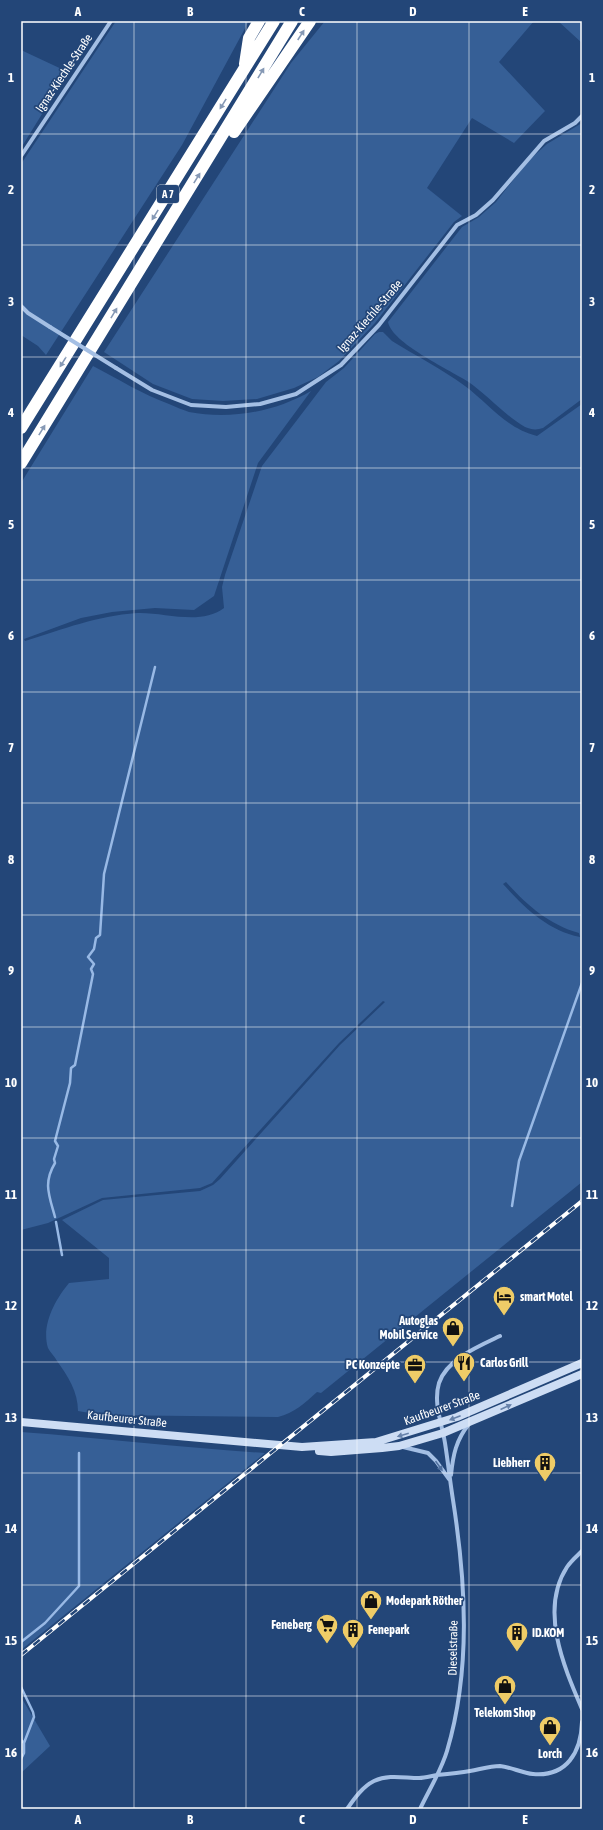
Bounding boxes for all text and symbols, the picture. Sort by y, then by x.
text: A [74,4,82,19]
text: B [187,4,194,19]
text: C [299,4,305,19]
text: D [409,4,417,19]
text: E [522,4,528,19]
one-way arrow [297,30,305,40]
street label: Ignaz-Kiechle-Straße [33,31,95,115]
one-way arrow [257,67,264,79]
text: 1 [8,70,14,85]
text: 1 [589,70,595,85]
one-way arrow [220,99,227,110]
one-way arrow [193,172,200,184]
text: 2 [8,182,14,197]
text: 2 [589,182,595,197]
road number: A 7 [157,185,179,203]
one-way arrow [151,210,159,220]
street label: Ignaz-Kiechle-Straße [335,277,405,355]
text: 3 [8,294,14,309]
text: 3 [589,294,595,309]
one-way arrow [110,308,118,318]
one-way arrow [59,356,66,368]
text: 4 [7,405,14,420]
text: 4 [588,405,595,420]
one-way arrow [38,424,45,436]
text: 5 [8,517,14,532]
text: 5 [589,517,595,532]
text: 6 [8,628,14,643]
text: 6 [589,628,595,643]
text: 7 [8,740,14,755]
text: 7 [589,740,595,755]
text: 8 [8,852,14,867]
text: 8 [589,852,595,867]
text: 9 [8,963,14,978]
text: 9 [589,963,595,978]
text: 10 [5,1075,17,1090]
text: 10 [586,1075,598,1090]
text: 11 [5,1187,17,1202]
text: 11 [586,1187,598,1202]
hotel icon: smart Motel [491,1284,517,1317]
place label: smart Motel [520,1290,573,1304]
text: 12 [5,1298,17,1313]
text: 12 [586,1298,598,1313]
place label: Autoglas Mobil Service [379,1314,439,1342]
shop icon: Autoglas Mobil Service [440,1315,466,1348]
restaurant icon: Carlos Grill [451,1350,477,1383]
office icon: PC Konzepte [402,1352,428,1385]
place label: Carlos Grill [480,1356,529,1370]
place label: PC Konzepte [346,1358,401,1372]
street label: Kaufbeurer Straße [402,1388,482,1428]
one-way arrow [501,1403,513,1409]
street label: Kaufbeurer Straße [87,1408,167,1430]
text: 13 [5,1410,17,1425]
text: 13 [586,1410,598,1425]
one-way arrow [449,1416,461,1422]
one-way arrow [397,1432,409,1438]
building icon: Liebherr [532,1450,558,1483]
place label: Liebherr [493,1456,530,1470]
one-way arrow [435,1460,443,1471]
text: 14 [5,1521,17,1536]
text: 14 [586,1521,598,1536]
shop icon: Modepark Röther [358,1588,384,1621]
place label: Modepark Röther [386,1594,463,1608]
supermarket icon: Feneberg [314,1612,340,1645]
building icon: Fenepark [340,1617,366,1650]
place label: Feneberg [271,1618,313,1632]
street label: Dieselstraße [446,1620,460,1676]
building icon: ID.KOM [504,1620,530,1653]
place label: Fenepark [368,1623,410,1637]
place label: ID.KOM [532,1626,564,1640]
text: 15 [5,1633,17,1648]
text: 15 [586,1633,598,1648]
shop icon: Telekom Shop [492,1673,518,1706]
place label: Telekom Shop [474,1706,536,1720]
shop icon: Lorch [537,1714,563,1747]
text: 16 [5,1745,17,1760]
text: 16 [586,1745,598,1760]
place label: Lorch [538,1747,562,1761]
text: A [74,1812,82,1827]
text: B [187,1812,194,1827]
text: C [299,1812,305,1827]
text: D [409,1812,417,1827]
text: E [522,1812,528,1827]

